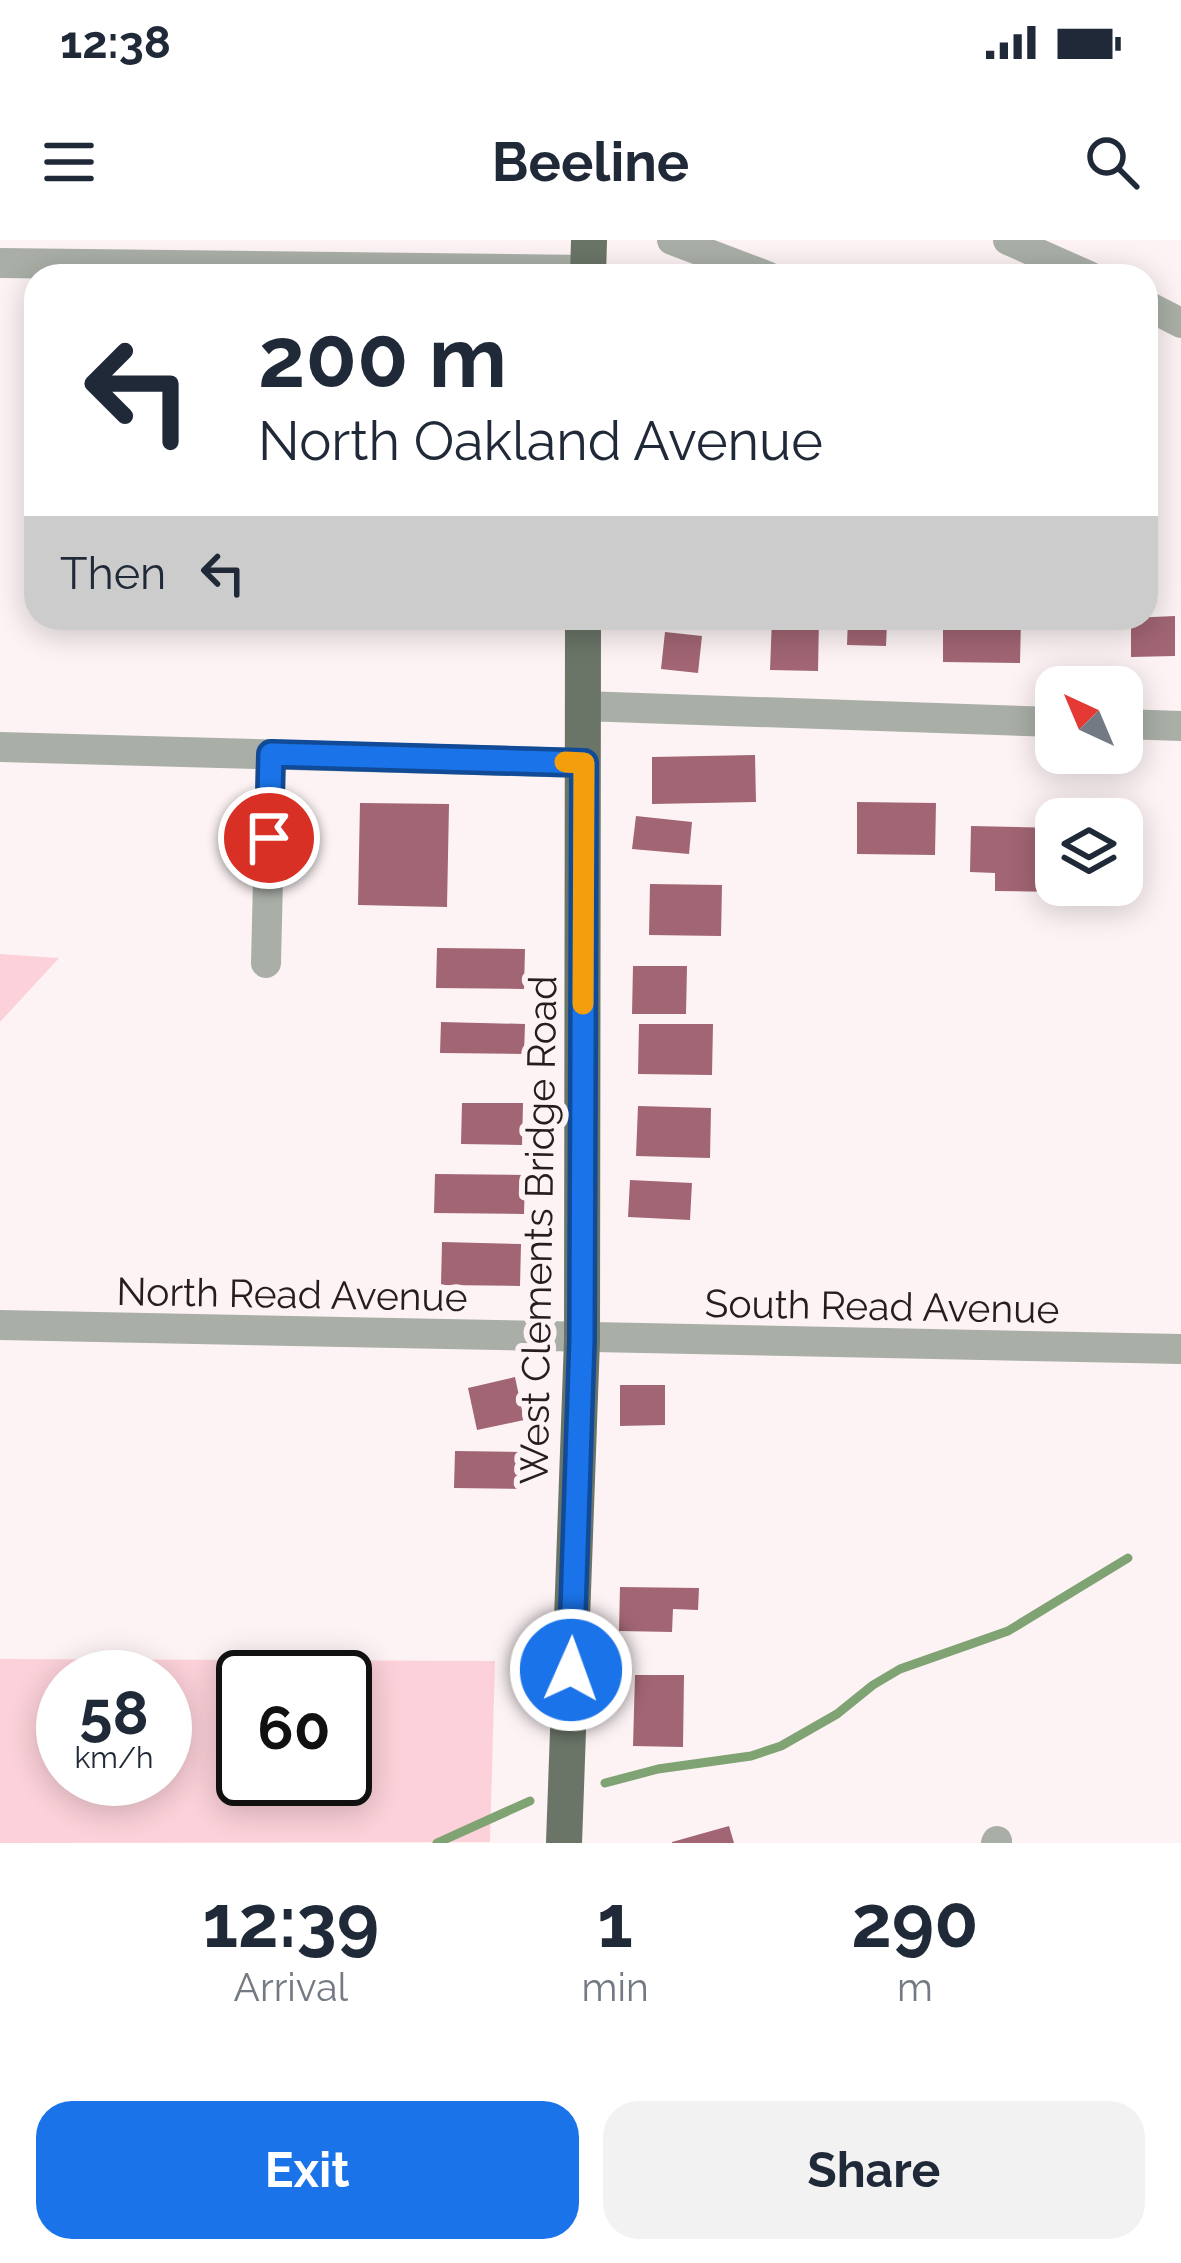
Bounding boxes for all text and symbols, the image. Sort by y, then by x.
text: 12:38 [60,16,171,69]
icon: menu [36,129,102,195]
icon: search [1079,129,1145,195]
text: Beeline [492,130,689,194]
text: 200 m [258,308,507,407]
icon: left [60,312,216,468]
text: North Oakland Avenue [258,409,823,473]
icon: left [190,540,256,606]
text: Then [60,547,166,600]
north arrow [1035,666,1143,774]
map controls [1035,666,1143,906]
pin [218,787,320,889]
button: layers [1035,798,1143,906]
icon: arrive [236,805,302,871]
street label: West Clements Bridge Road [511,975,565,1485]
street label: North Read Avenue [116,1268,468,1320]
street label: South Read Avenue [704,1280,1060,1332]
position arrow [508,1607,634,1733]
speed limit sign: 60 [216,1650,372,1806]
text: 58 [79,1678,149,1748]
text: km/h [74,1740,154,1775]
text: 12:39 [203,1879,379,1964]
text: 1 [597,1879,633,1964]
text: 290 [851,1879,978,1964]
text: Arrival [234,1964,348,2010]
text: min [582,1964,649,2010]
text: m [897,1964,933,2010]
button: Exit [36,2101,579,2239]
button: Share [603,2101,1145,2239]

